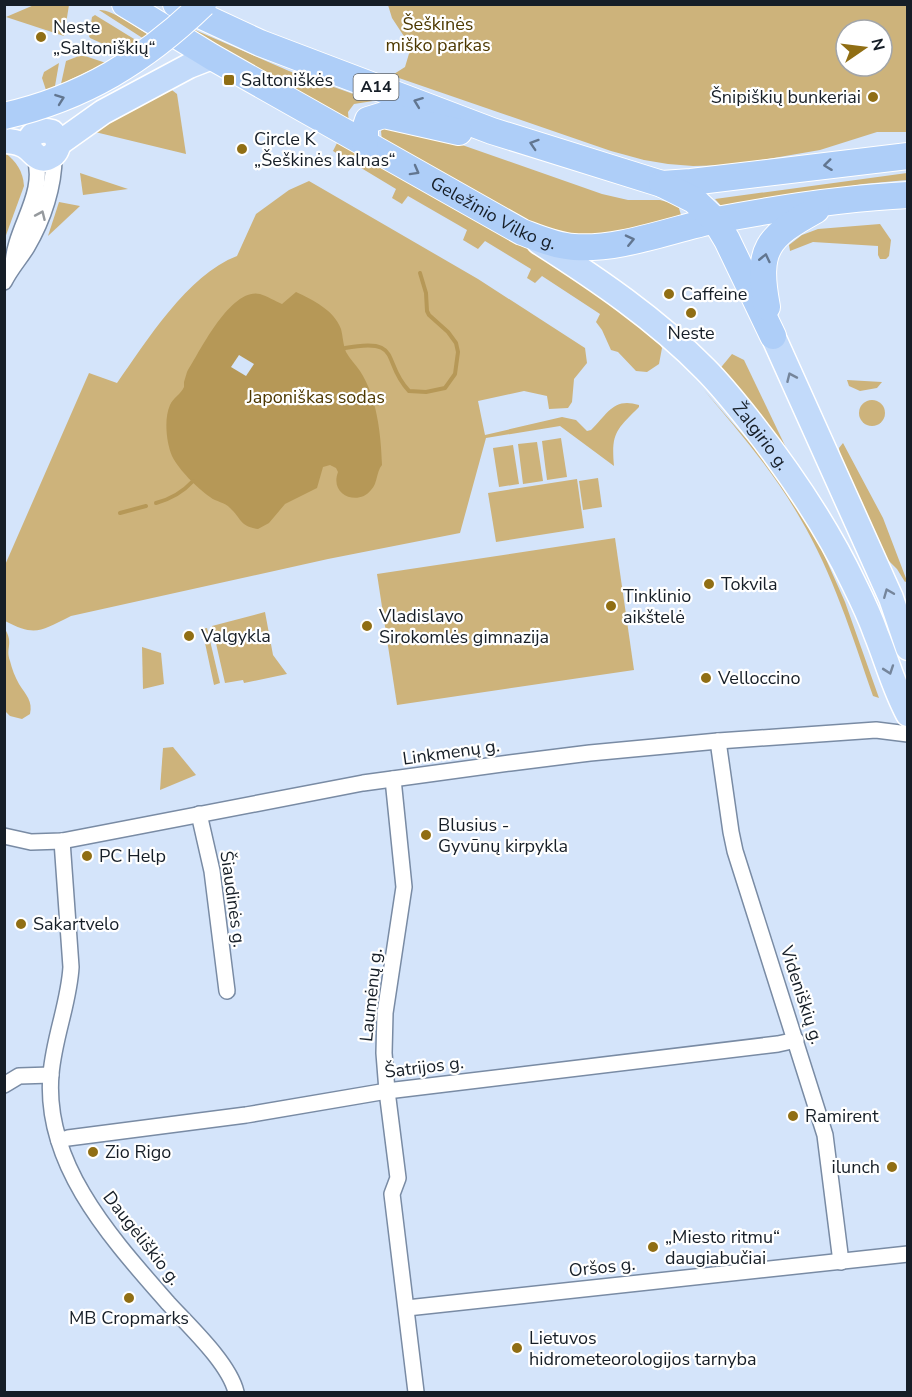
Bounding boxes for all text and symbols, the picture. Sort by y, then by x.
park label: Šeškinės miško parkas [385,12,491,57]
place label: Neste „Saltoniškių“ [53,15,156,60]
north arrow [834,18,894,78]
marker: Neste „Saltoniškių“ [34,30,48,44]
text: N [865,36,890,53]
place label: Saltoniškės [241,68,333,92]
marker: Saltoniškės [222,73,236,87]
road number: A14 [354,74,398,100]
place label: Šnipiškių bunkeriai [711,85,861,109]
marker: Šnipiškių bunkeriai [866,90,880,104]
one-way arrow [55,94,65,107]
one-way arrow [413,97,424,109]
place label: Circle K „Šeškinės kalnas“ [254,127,396,172]
one-way arrow [529,139,540,151]
marker: Circle K „Šeškinės kalnas“ [235,142,249,156]
one-way arrow [823,159,832,171]
one-way arrow [409,164,420,175]
street label: Geležinio Vilko g. [426,171,559,255]
one-way arrow [34,210,46,221]
one-way arrow [625,235,635,248]
one-way arrow [758,253,771,263]
place label: Caffeine [681,282,747,306]
marker: Caffeine [662,287,676,301]
marker: Neste [684,306,698,320]
place label: Neste [667,321,715,345]
one-way arrow [786,373,798,384]
park label: Japoniškas sodas [246,385,385,409]
street label: Žalgirio g. [727,397,795,475]
place label: Tokvila [721,572,778,596]
marker: Tokvila [702,577,716,591]
place label: Tinklinio aikštelė [623,584,691,629]
one-way arrow [883,588,895,599]
marker: Tinklinio aikštelė [604,599,618,613]
place label: Vladislavo Sirokomlės gimnazija [378,604,549,649]
marker: Vladislavo Sirokomlės gimnazija [360,619,374,633]
place label: Valgykla [200,624,271,648]
marker: Valgykla [182,629,196,643]
one-way arrow [882,664,895,675]
place label: Velloccino [717,666,800,690]
marker: Velloccino [699,671,713,685]
street label: Linkmenų g. [401,733,501,771]
place label: Blusius - Gyvūnų kirpykla [438,813,568,858]
marker: Blusius - Gyvūnų kirpykla [419,828,433,842]
place label: PC Help [99,844,166,868]
marker: PC Help [80,849,94,863]
street label: Šiaudinės g. [214,849,252,949]
place label: Sakartvelo [33,912,119,936]
marker: Sakartvelo [14,917,28,931]
street label: Videniškių g. [774,942,829,1047]
street label: Laumėnų g. [354,947,388,1043]
street label: Šatrijos g. [383,1050,465,1084]
place label: Ramirent [805,1104,879,1128]
marker: Ramirent [786,1109,800,1123]
place label: Zio Rigo [105,1140,171,1164]
marker: Zio Rigo [86,1145,100,1159]
place label: ilunch [832,1155,880,1179]
marker: ilunch [885,1160,899,1174]
street label: Daugėliškio g. [98,1186,186,1290]
place label: „Miesto ritmu“ daugiabučiai [665,1225,780,1270]
marker: „Miesto ritmu“ daugiabučiai [646,1240,660,1254]
street label: Oršos g. [568,1252,636,1282]
marker: MB Cropmarks [122,1291,136,1305]
place label: MB Cropmarks [69,1306,189,1330]
place label: Lietuvos hidrometeorologijos tarnyba [529,1326,757,1371]
marker: Lietuvos hidrometeorologijos tarnyba [510,1341,524,1355]

